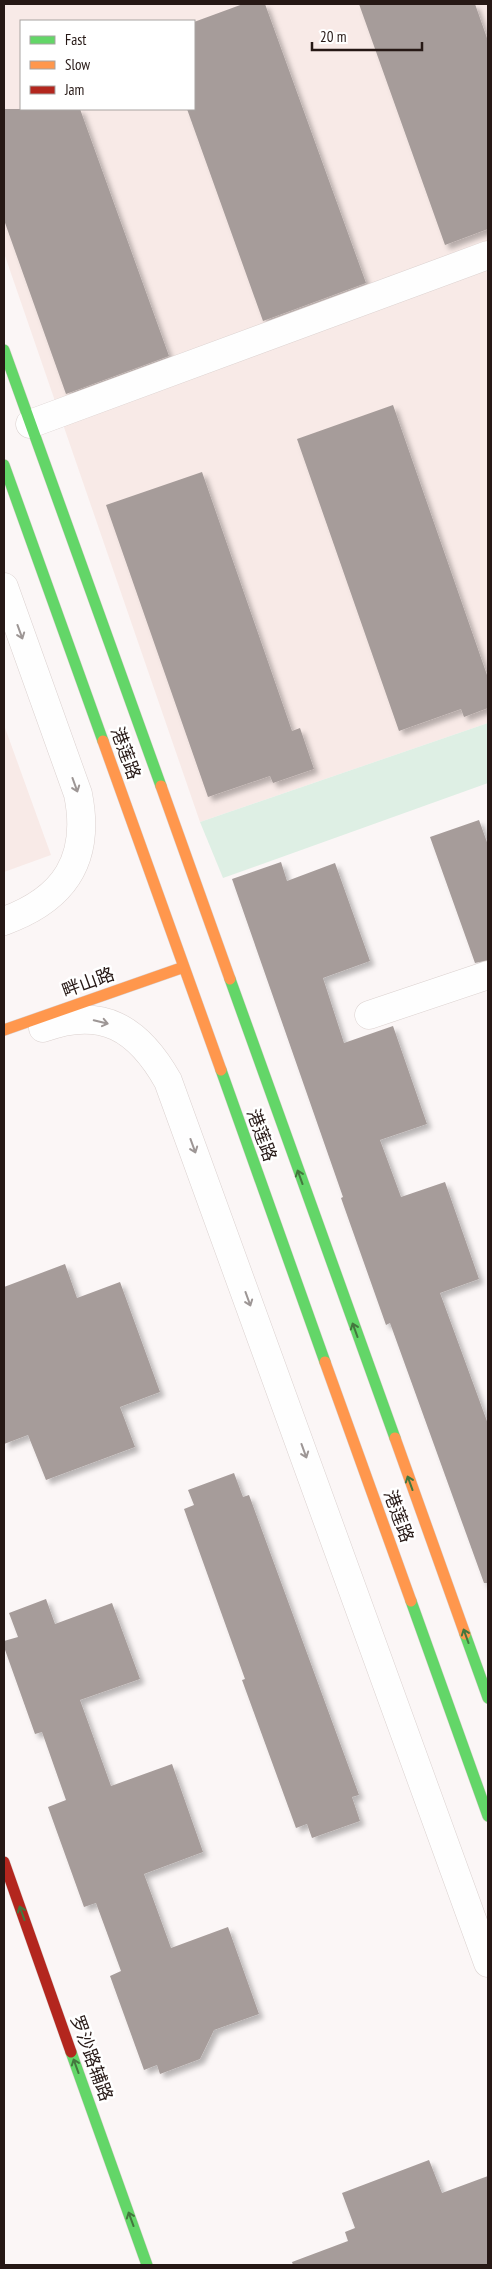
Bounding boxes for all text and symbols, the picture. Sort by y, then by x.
legend [20,20,195,110]
scale bar [312,20,422,52]
text: 20 m [320,27,346,46]
text: Fast [65,30,86,49]
text: Slow [65,55,90,74]
text: Jam [64,80,84,99]
one-way arrow [16,624,25,640]
street label: 港莲路 [106,724,146,782]
one-way arrow [71,777,80,793]
street label: 畔山路 [59,962,117,1002]
one-way arrow [92,1018,108,1027]
street label: 港莲路 [242,1106,282,1164]
one-way arrow [189,1138,198,1153]
one-way arrow [295,1170,304,1185]
one-way arrow [244,1290,253,1306]
one-way arrow [350,1323,359,1338]
one-way arrow [300,1443,309,1459]
one-way arrow [405,1475,415,1491]
street label: 港莲路 [379,1487,419,1545]
one-way arrow [461,1628,470,1644]
one-way arrow [17,1906,26,1921]
street label: 罗沙路辅路 [66,2012,118,2104]
one-way arrow [71,2059,80,2074]
one-way arrow [126,2212,135,2228]

